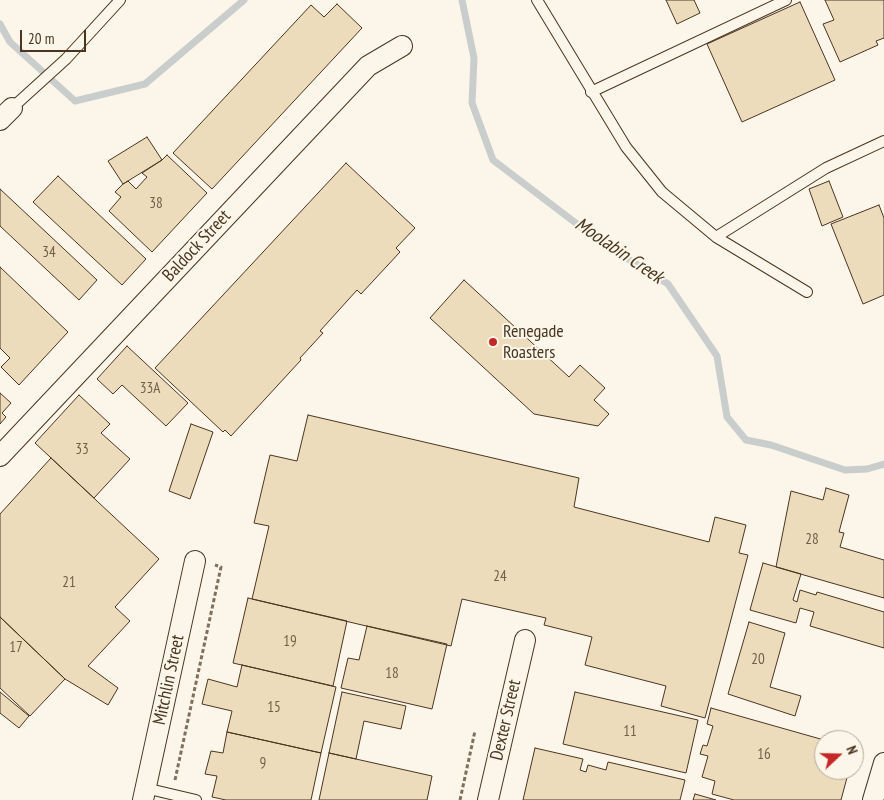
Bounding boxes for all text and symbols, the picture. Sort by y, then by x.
scale bar [22,20,89,52]
text: 20 m [28,29,54,48]
house number: 38 [149,195,163,213]
street label: Baldock Street [158,206,236,286]
water label: Moolabin Creek [570,213,668,289]
house number: 34 [42,244,56,262]
place label: Renegade Roasters [503,321,564,364]
marker: Renegade Roasters [487,336,499,348]
house number: 33A [140,380,160,398]
house number: 33 [75,441,89,459]
house number: 28 [805,531,819,549]
house number: 24 [493,568,507,586]
house number: 21 [62,574,76,592]
street label: Mitchlin Street [149,633,189,727]
house number: 19 [283,633,297,651]
house number: 17 [9,639,23,657]
house number: 20 [751,651,765,669]
house number: 18 [385,665,399,683]
street label: Dexter Street [486,678,526,762]
house number: 15 [267,699,281,717]
house number: 11 [623,723,637,741]
north arrow [814,730,864,780]
text: N [842,743,862,757]
house number: 16 [757,746,771,764]
house number: 9 [260,755,266,773]

